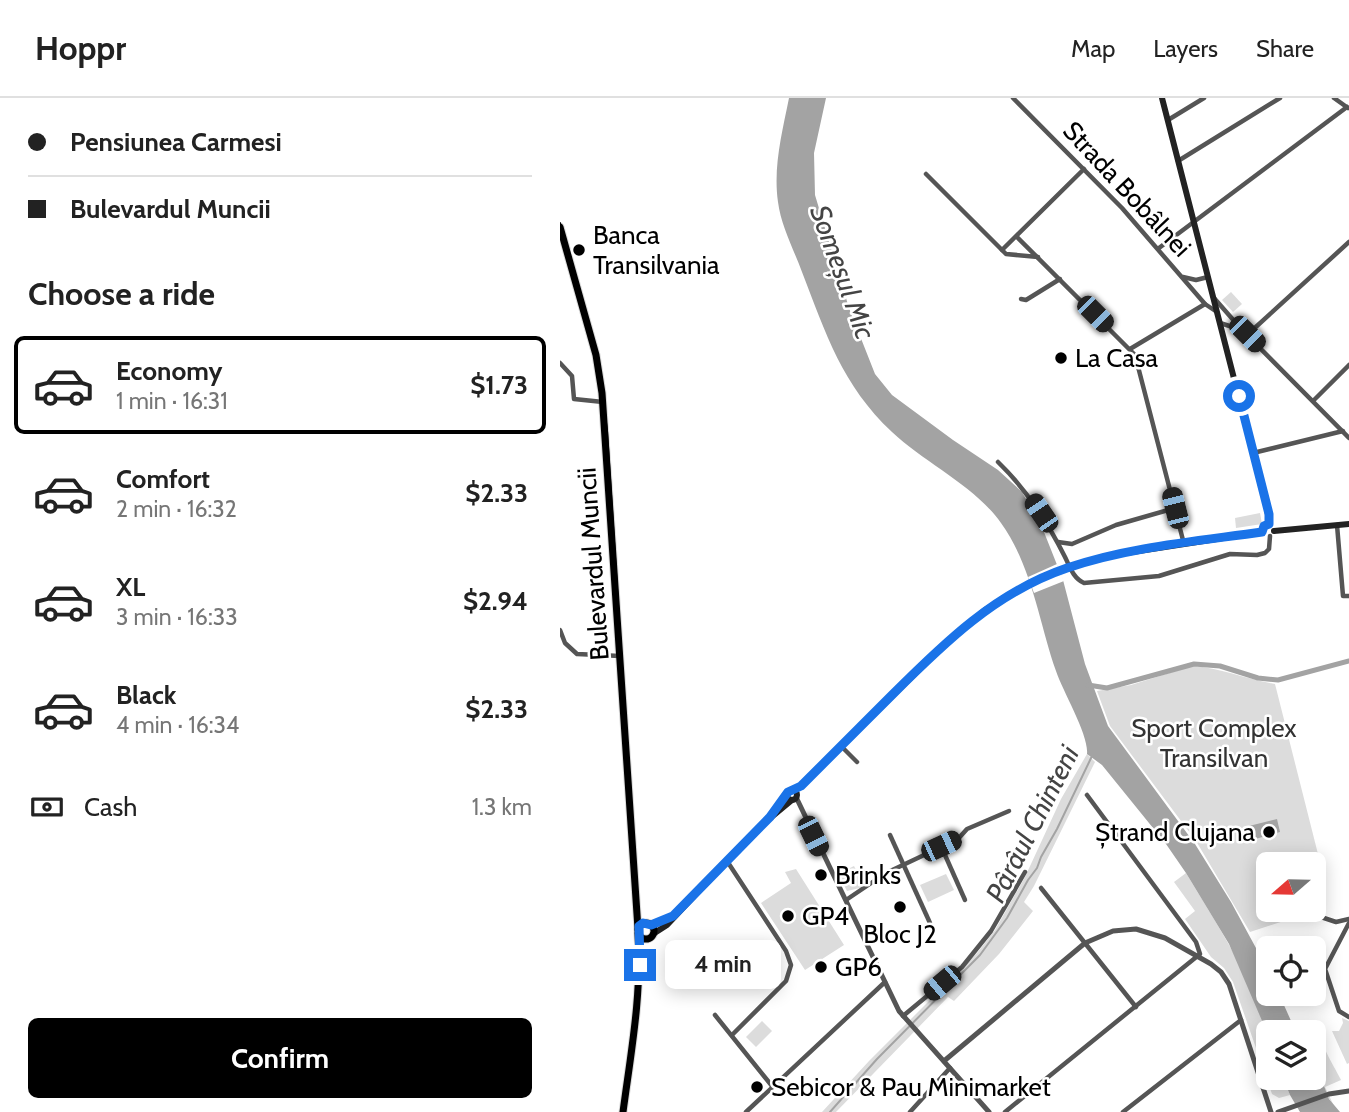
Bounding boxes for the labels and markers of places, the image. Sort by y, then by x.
place label: Banca Transilvania [593,219,720,281]
marker: Banca Transilvania [571,242,587,258]
place label: La Casa [1075,342,1159,374]
marker: La Casa [1053,350,1069,366]
place label: Ștrand Clujana [1095,816,1256,849]
marker: Ștrand Clujana [1261,824,1277,840]
place label: Brinks [835,859,901,891]
marker: Brinks [813,867,829,883]
marker: Bloc J2 [892,899,908,915]
place label: GP4 [802,900,849,932]
marker: GP4 [780,908,796,924]
place label: Bloc J2 [863,918,937,950]
place label: GP6 [835,951,882,983]
marker: GP6 [813,959,829,975]
place label: Sebicor & Pau Minimarket [771,1071,1051,1103]
marker: Sebicor & Pau Minimarket [749,1079,765,1095]

